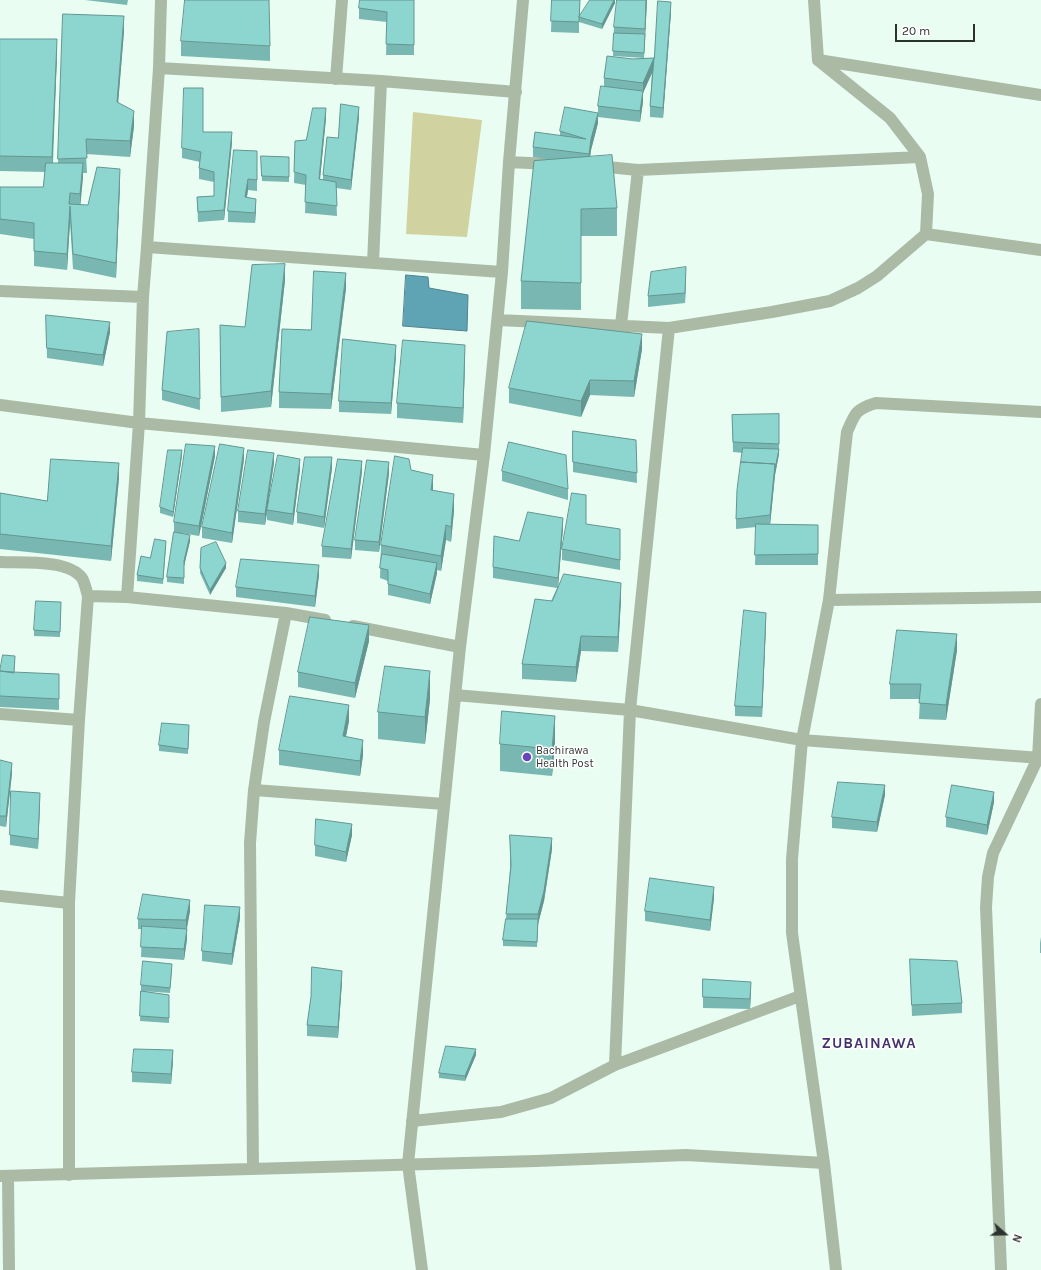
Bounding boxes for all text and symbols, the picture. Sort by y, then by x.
scale bar [897,16,977,42]
text: 20 m [902,24,930,38]
place label: Bachirawa Health Post [536,744,594,770]
marker: Bachirawa Health Post [521,751,533,763]
district label: ZUBAINAWA [821,1035,917,1053]
north arrow [985,1214,1025,1254]
text: N [1009,1232,1024,1244]

